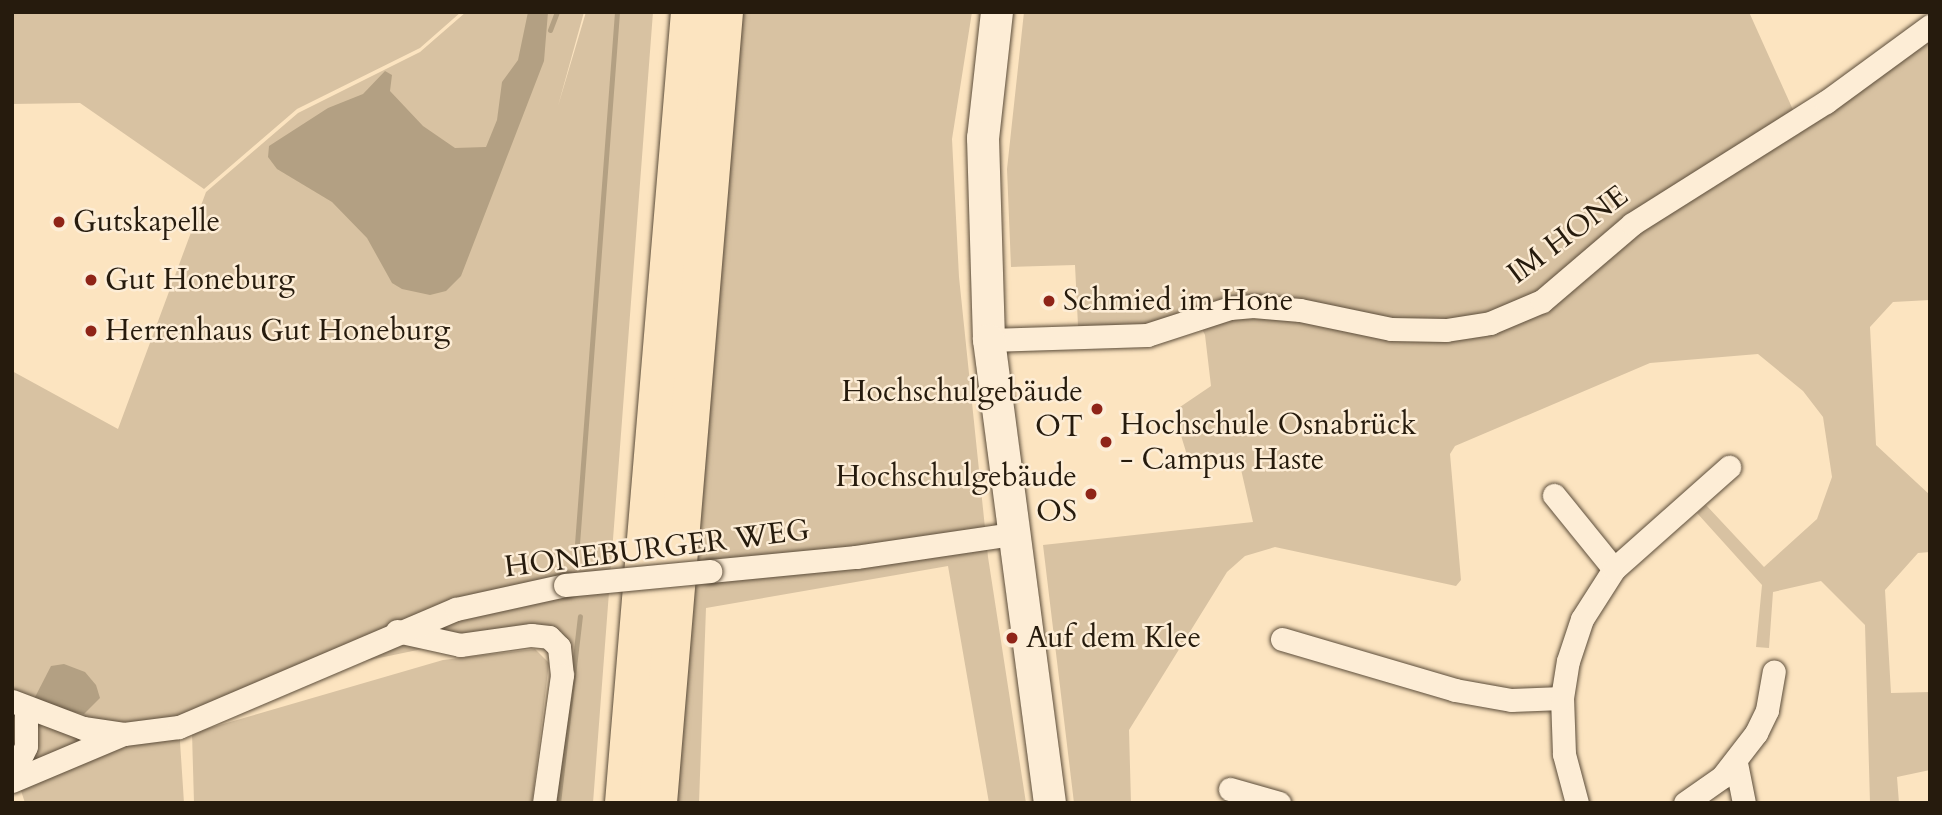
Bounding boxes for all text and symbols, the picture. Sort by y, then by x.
street label: IM HONE [1501,178,1635,292]
place label: Gutskapelle [73,204,220,240]
marker: Gutskapelle [51,214,67,230]
place label: Gut Honeburg [105,262,295,298]
marker: Gut Honeburg [83,272,99,288]
place label: Schmied im Hone [1063,283,1293,319]
marker: Schmied im Hone [1041,293,1057,309]
place label: Herrenhaus Gut Honeburg [105,313,450,349]
marker: Herrenhaus Gut Honeburg [83,323,99,339]
place label: Hochschulgebäude OT [841,374,1083,444]
marker: Hochschulgebäude OT [1089,401,1105,417]
place label: Hochschule Osnabrück - Campus Haste [1120,407,1417,477]
marker: Hochschule Osnabrück - Campus Haste [1098,434,1114,450]
place label: Hochschulgebäude OS [835,459,1077,530]
marker: Hochschulgebäude OS [1083,486,1099,502]
street label: HONEBURGER WEG [502,512,812,586]
place label: Auf dem Klee [1026,620,1201,656]
marker: Auf dem Klee [1004,630,1020,646]

